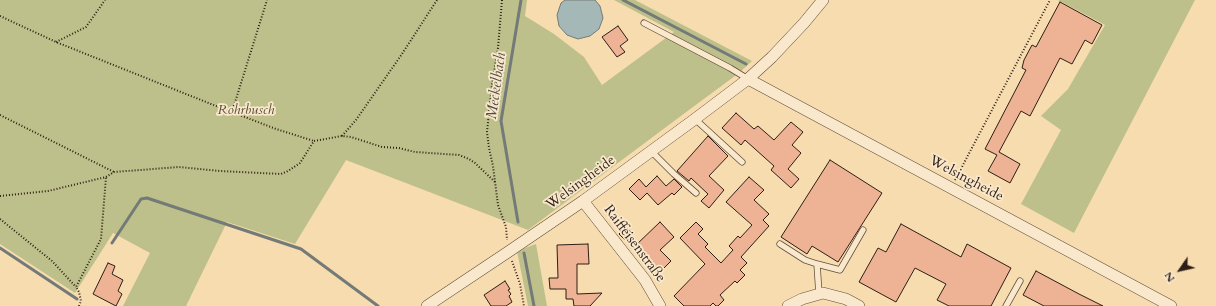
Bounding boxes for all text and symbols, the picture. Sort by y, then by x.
water label: Meckelbach [483,51,511,121]
park label: Rohrbusch [218,103,274,119]
street label: Welsingheide [543,152,619,214]
street label: Welsingheide [926,152,1006,206]
street label: Raiffeisenstraße [600,202,668,286]
north arrow [1160,250,1200,290]
text: N [1161,269,1179,285]

